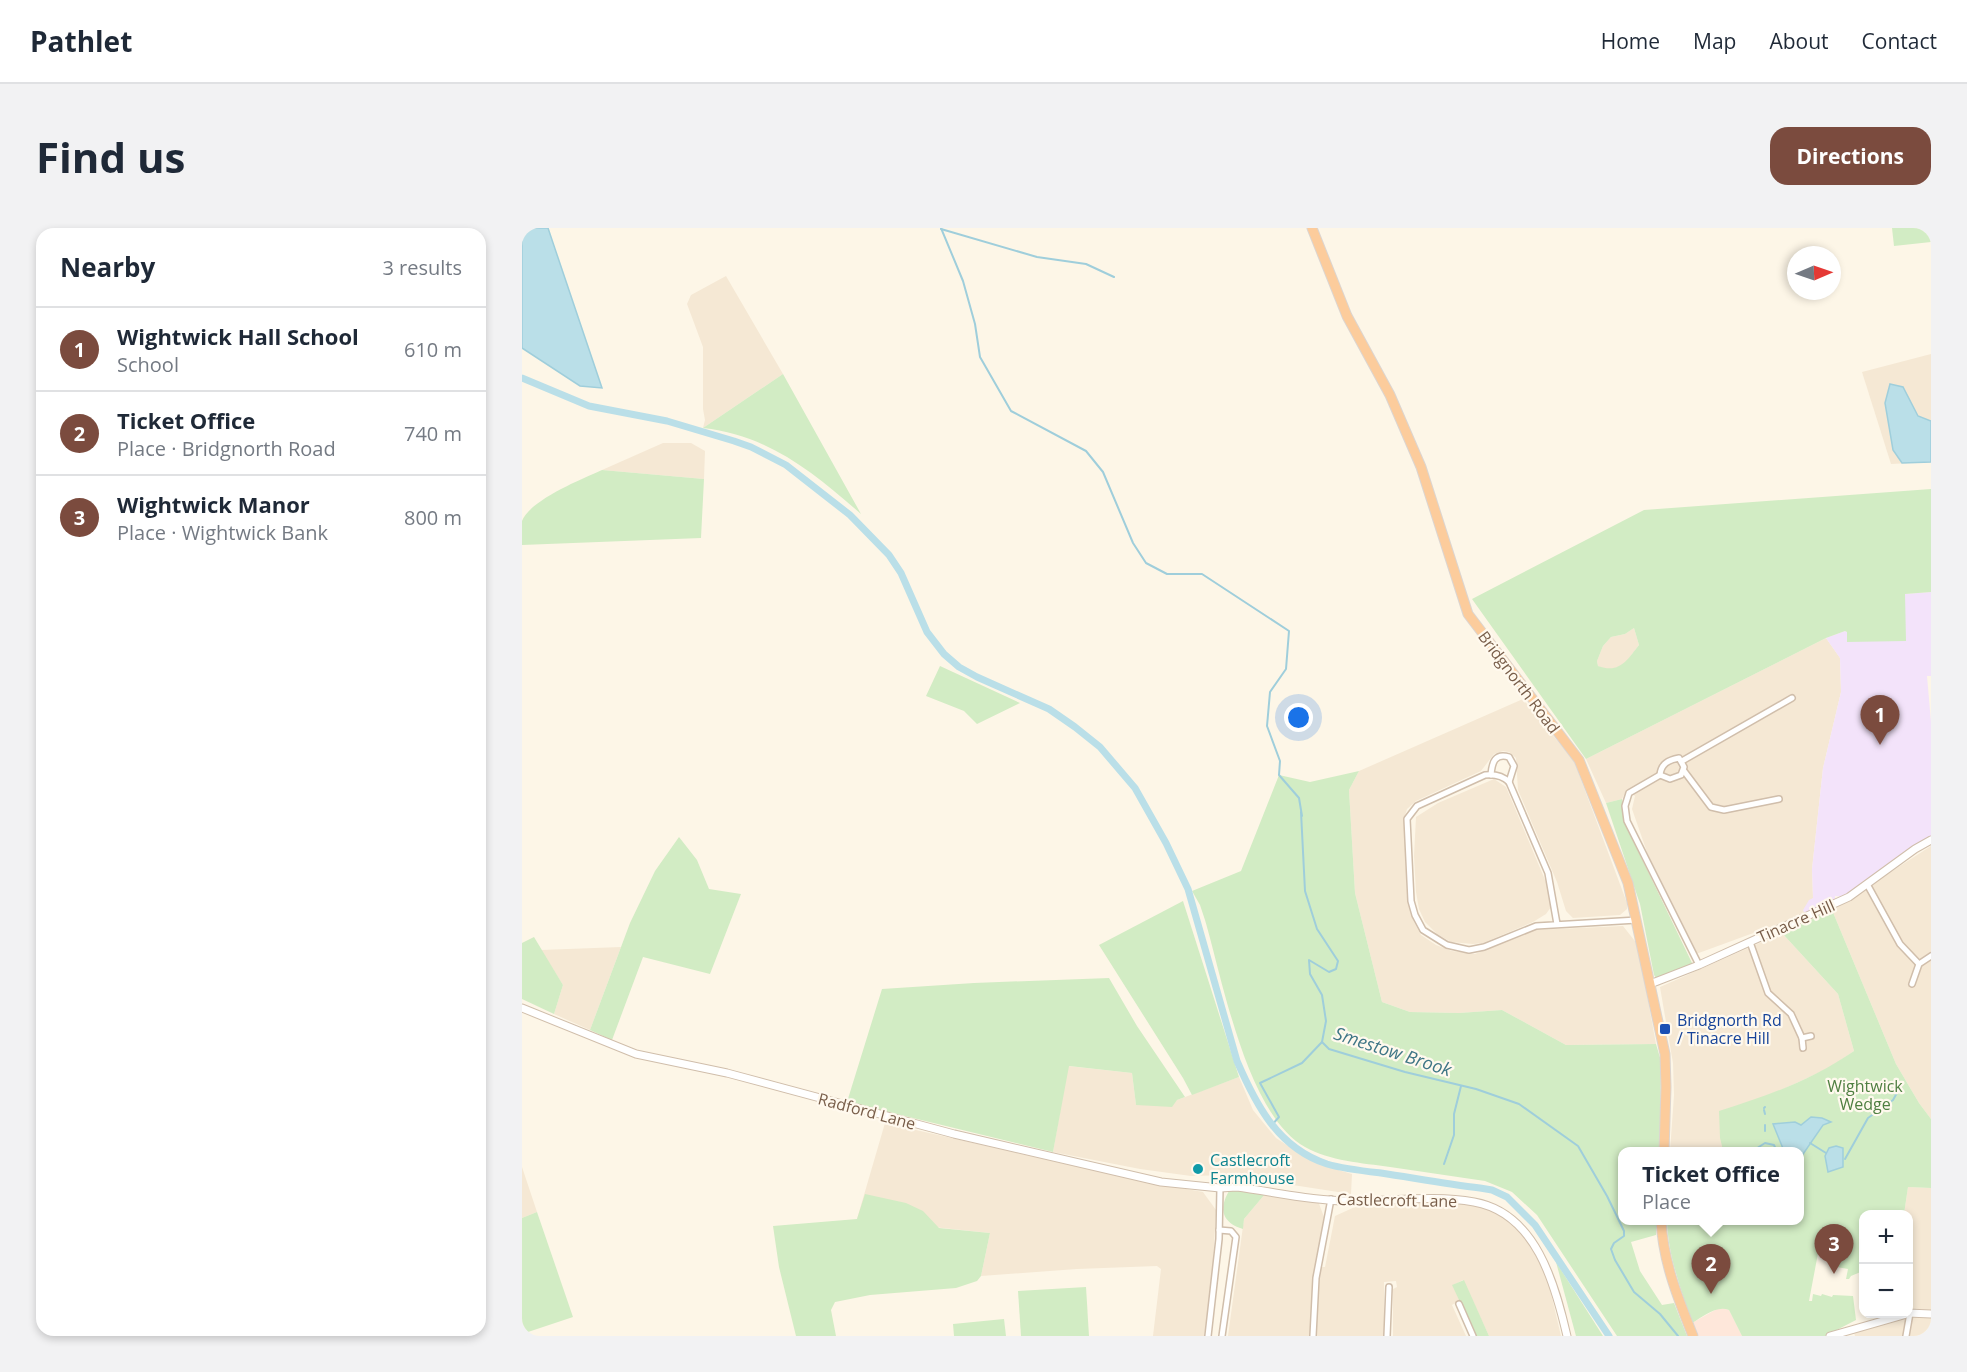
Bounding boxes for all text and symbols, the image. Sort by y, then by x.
text: Pathlet [30,22,132,60]
text: Home [1601,27,1660,55]
text: Map [1693,27,1736,55]
text: About [1769,27,1829,55]
text: Contact [1862,27,1937,55]
button: Directions [1770,127,1931,185]
text: Find us [36,128,185,185]
north arrow [1787,246,1841,300]
text: Nearby [60,249,155,285]
text: 3 results [382,254,462,281]
text: Wightwick Hall School [117,321,359,351]
text: 1 [74,336,85,363]
text: 610 m [404,336,462,363]
text: School [117,351,179,378]
text: Ticket Office [117,405,255,435]
text: 2 [74,420,85,447]
text: 740 m [404,420,462,447]
text: Place · Bridgnorth Road [117,435,336,462]
text: Wightwick Manor [117,489,310,519]
text: 3 [74,504,85,531]
text: 800 m [404,504,462,531]
text: Place · Wightwick Bank [117,519,328,546]
street label: Bridgnorth Road [1473,626,1565,738]
pin: 1 [1860,696,1900,745]
your location [1284,703,1313,732]
street label: Tinacre Hill [1754,894,1838,948]
place label: Bridgnorth Rd / Tinacre Hill [1677,1009,1782,1049]
water label: Smestow Brook [1331,1021,1456,1082]
marker: Bridgnorth Rd / Tinacre Hill [1658,1022,1672,1036]
park label: Wightwick Wedge [1827,1075,1903,1115]
street label: Radford Lane [816,1087,918,1135]
popup [1618,1147,1804,1225]
place label: Castlecroft Farmhouse [1210,1149,1294,1189]
text: Ticket Office [1642,1158,1780,1188]
marker: Castlecroft Farmhouse [1191,1162,1205,1176]
street label: Castlecroft Lane [1337,1188,1457,1212]
text: Place [1642,1188,1691,1215]
map controls [1859,1210,1913,1318]
button: + [1859,1210,1913,1264]
pin: 3 [1814,1224,1854,1274]
pin: 2 [1692,1244,1730,1294]
button: − [1859,1264,1913,1318]

